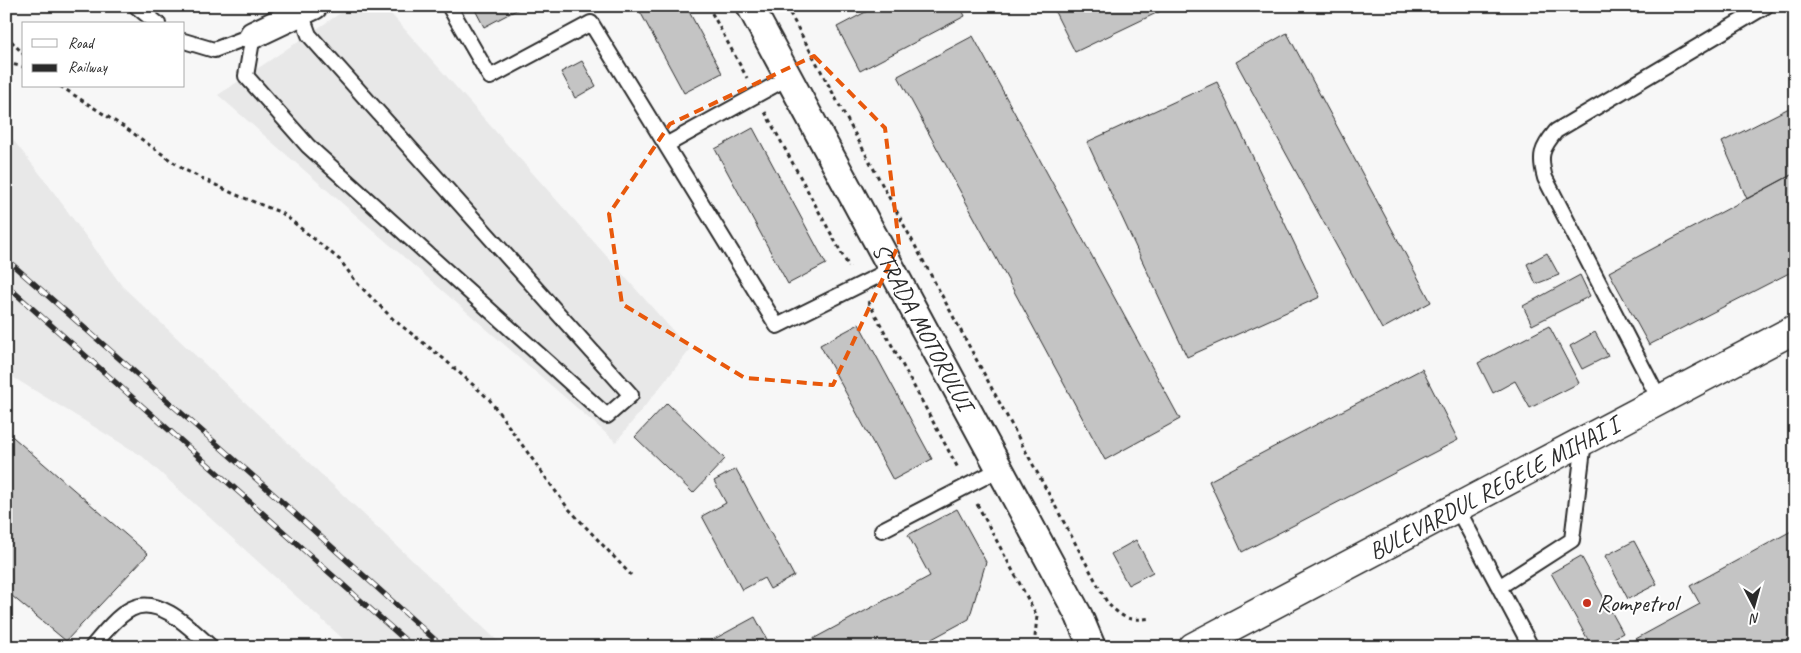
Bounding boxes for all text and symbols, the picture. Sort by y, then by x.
legend [22,22,185,88]
text: Road [68,34,95,53]
text: Railway [68,58,109,77]
street label: STRADA MOTORULUI [866,238,983,420]
street label: BULEVARDUL REGELE MIHAI I [1363,407,1629,567]
north arrow [1728,580,1778,630]
place label: Rompetrol [1597,588,1681,618]
marker: Rompetrol [1581,597,1593,609]
text: N [1748,610,1761,628]

